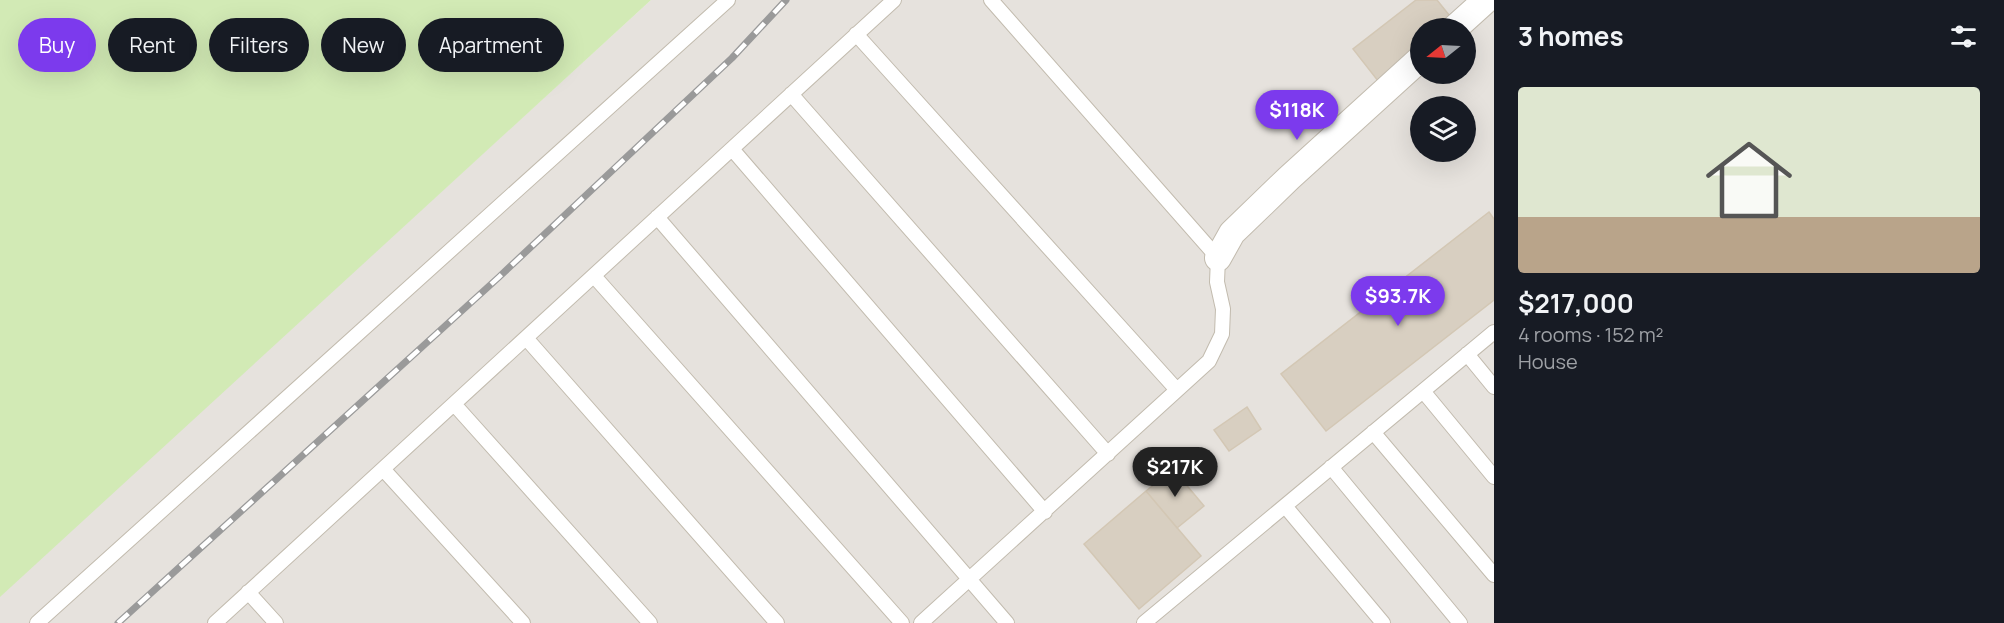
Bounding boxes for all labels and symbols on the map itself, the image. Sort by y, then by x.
north arrow [1410,18,1476,84]
pin: $118K [1255,90,1339,141]
pin: $93.7K [1349,276,1447,327]
pin: $217K [1133,447,1217,498]

